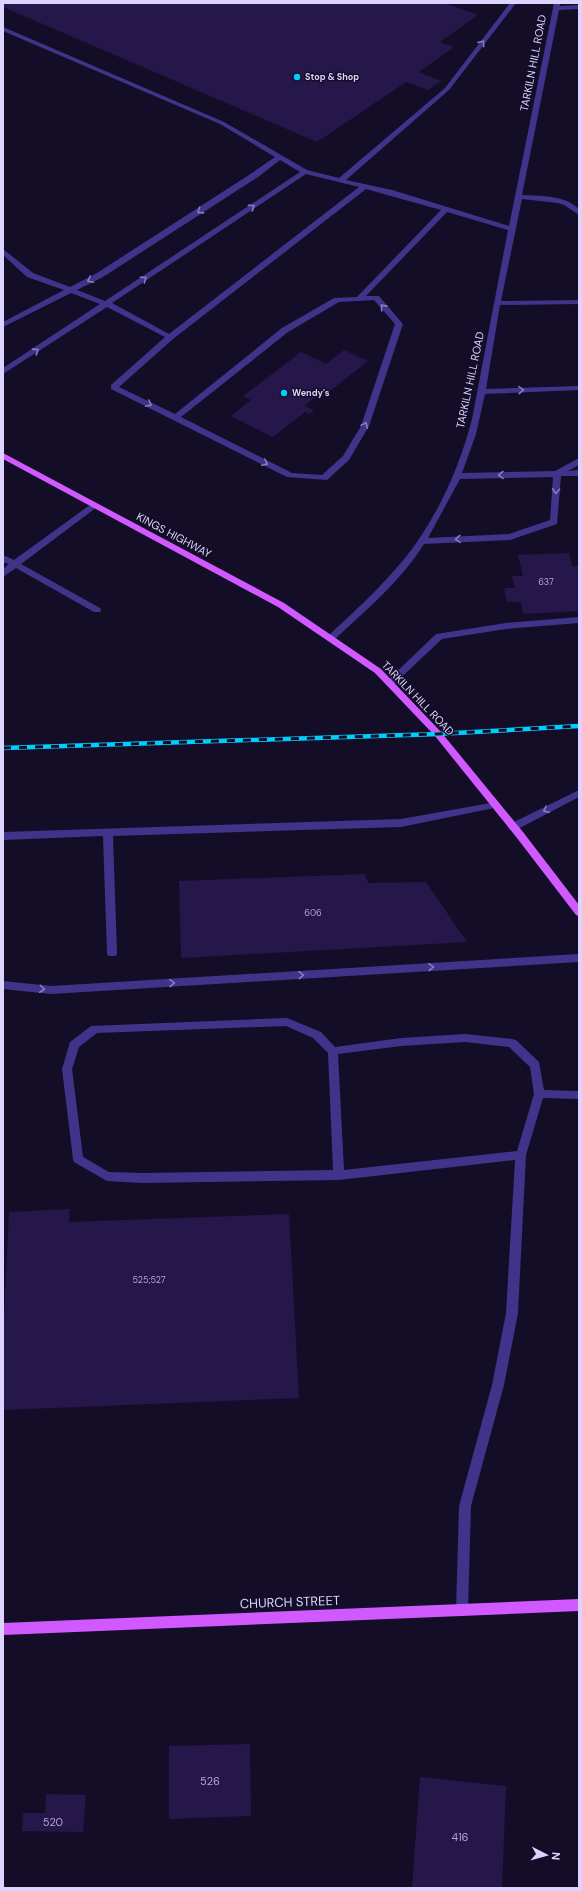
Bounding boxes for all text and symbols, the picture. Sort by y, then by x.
street label: TARKILN HILL ROAD [517,13,549,113]
one-way arrow [478,40,485,47]
place label: Stop & Shop [305,71,359,83]
marker: Stop & Shop [292,72,302,82]
one-way arrow [248,205,255,212]
one-way arrow [197,206,204,213]
one-way arrow [87,275,95,283]
one-way arrow [140,277,147,284]
one-way arrow [381,304,388,311]
street label: TARKILN HILL ROAD [453,330,487,430]
one-way arrow [32,348,39,355]
one-way arrow [518,386,524,394]
place label: Wendy's [292,387,330,399]
marker: Wendy's [279,388,289,398]
one-way arrow [144,400,152,407]
one-way arrow [360,422,368,429]
one-way arrow [261,458,268,466]
one-way arrow [498,471,504,479]
one-way arrow [551,488,560,494]
street label: KINGS HIGHWAY [134,509,214,561]
one-way arrow [455,535,461,543]
house number: 637 [538,576,554,588]
street label: TARKILN HILL ROAD [379,658,458,739]
one-way arrow [543,805,550,813]
house number: 606 [304,907,322,919]
one-way arrow [428,963,434,972]
one-way arrow [298,971,304,980]
one-way arrow [169,979,175,987]
one-way arrow [39,985,45,994]
house number: 525;527 [132,1274,166,1286]
street label: CHURCH STREET [240,1592,340,1612]
house number: 526 [200,1774,220,1788]
house number: 520 [43,1815,63,1829]
house number: 416 [451,1830,469,1844]
north arrow [526,1835,566,1875]
text: N [549,1851,563,1861]

